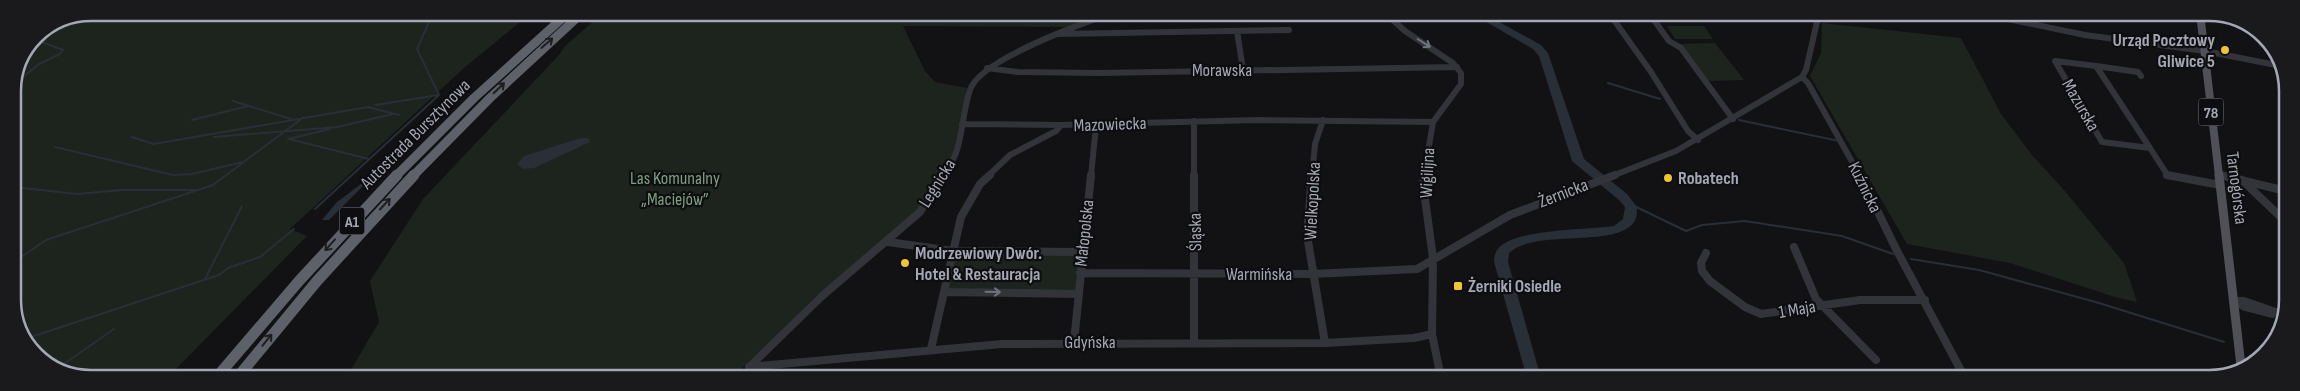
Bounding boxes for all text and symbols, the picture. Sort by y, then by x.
place label: Urząd Pocztowy Gliwice 5 [2113,30,2215,72]
one-way arrow [541,38,554,49]
one-way arrow [1416,38,1430,48]
marker: Urząd Pocztowy Gliwice 5 [2219,44,2231,56]
street label: Morawska [1192,60,1252,81]
street label: Autostrada Bursztynowa [355,75,475,194]
street label: Mazurska [2057,75,2104,135]
one-way arrow [493,82,505,94]
road number: 78 [2198,98,2224,125]
street label: Mazowiecka [1073,113,1147,136]
street label: Wigilijna [1416,147,1439,199]
street label: Tarnogórska [2222,151,2251,226]
street label: Legnicka [914,155,960,211]
street label: Kuźnicka [1843,158,1886,216]
street label: Wielkopolska [1300,161,1325,241]
park label: Las Komunalny „Maciejów” [630,168,720,210]
place label: Robatech [1678,168,1739,189]
marker: Robatech [1662,172,1674,184]
street label: Żernicka [1535,174,1591,213]
one-way arrow [379,198,391,211]
street label: Małopolska [1071,199,1098,267]
road number: A1 [340,208,364,235]
street label: Śląska [1185,213,1206,251]
one-way arrow [324,239,335,252]
place label: Modrzewiowy Dwór. Hotel & Restauracja [915,243,1042,285]
marker: Modrzewiowy Dwór. Hotel & Restauracja [899,257,911,269]
street label: Warmińska [1226,264,1292,285]
place label: Żerniki Osiedle [1468,276,1561,297]
marker: Żerniki Osiedle [1452,280,1464,292]
one-way arrow [984,288,1000,297]
street label: 1 Maja [1777,296,1817,323]
street label: Gdyńska [1064,332,1116,353]
one-way arrow [262,334,273,347]

